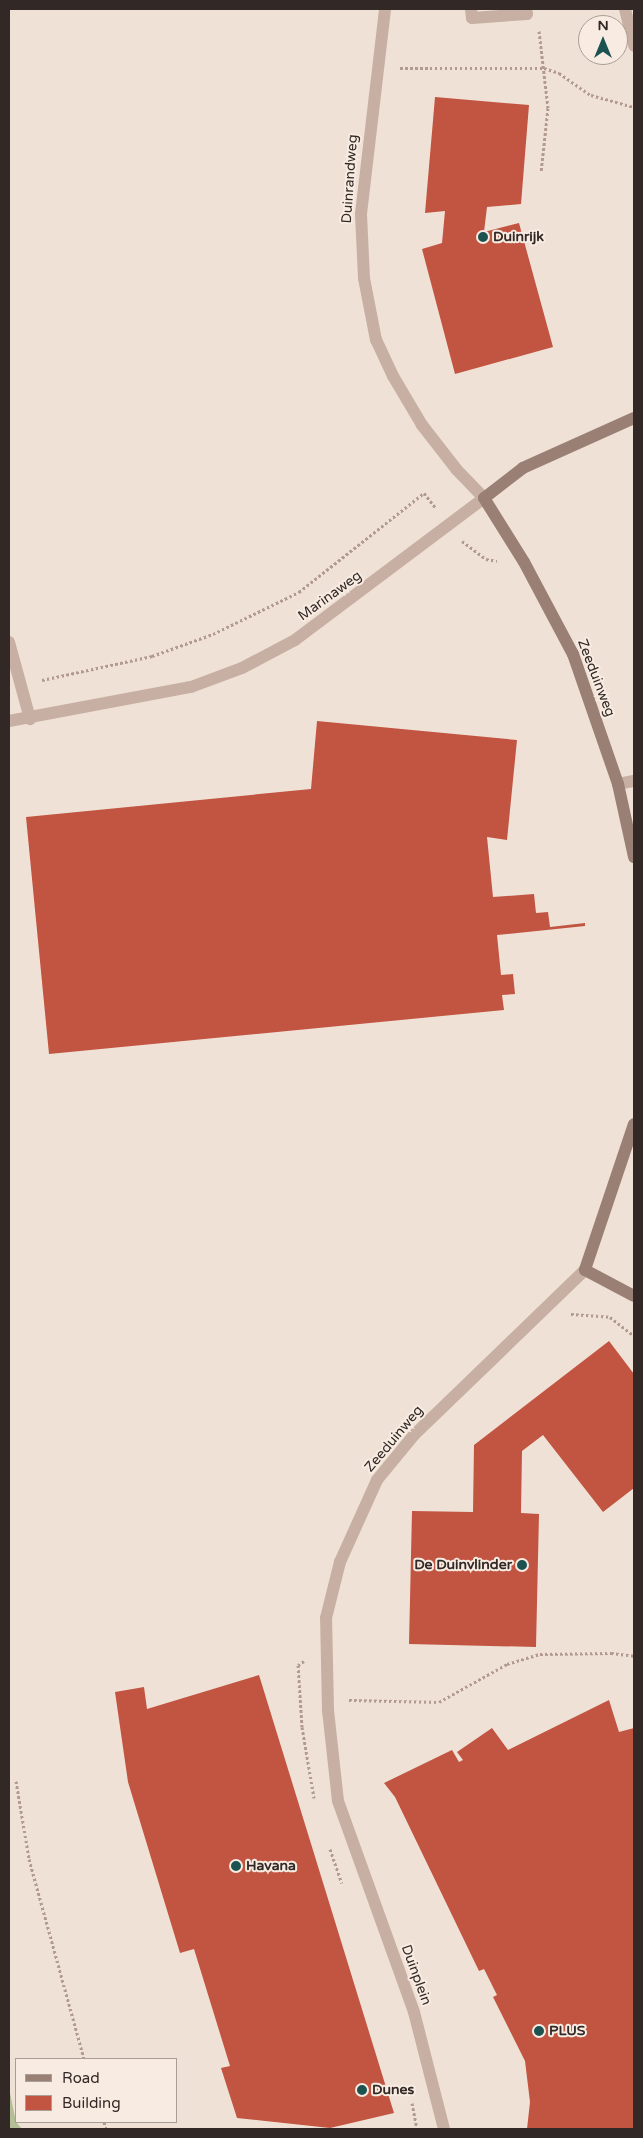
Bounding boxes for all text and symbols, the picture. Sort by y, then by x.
north arrow [578,15,628,65]
text: N [597,17,609,34]
street label: Duinrandweg [339,134,361,224]
place label: Duinrijk [493,229,544,245]
marker: Duinrijk [477,231,489,243]
street label: Marinaweg [295,567,365,625]
street label: Zeeduinweg [574,637,618,719]
street label: Zeeduinweg [361,1402,427,1476]
place label: De Duinvlinder [414,1557,512,1573]
marker: De Duinvlinder [516,1559,528,1571]
place label: Havana [246,1858,296,1874]
marker: Havana [230,1860,242,1872]
street label: Duinplein [397,1942,435,2008]
place label: PLUS [549,2023,585,2039]
marker: PLUS [533,2025,545,2037]
legend [15,2058,178,2123]
text: Road [62,2069,100,2087]
place label: Dunes [372,2082,414,2098]
marker: Dunes [356,2084,368,2096]
text: Building [62,2094,121,2112]

